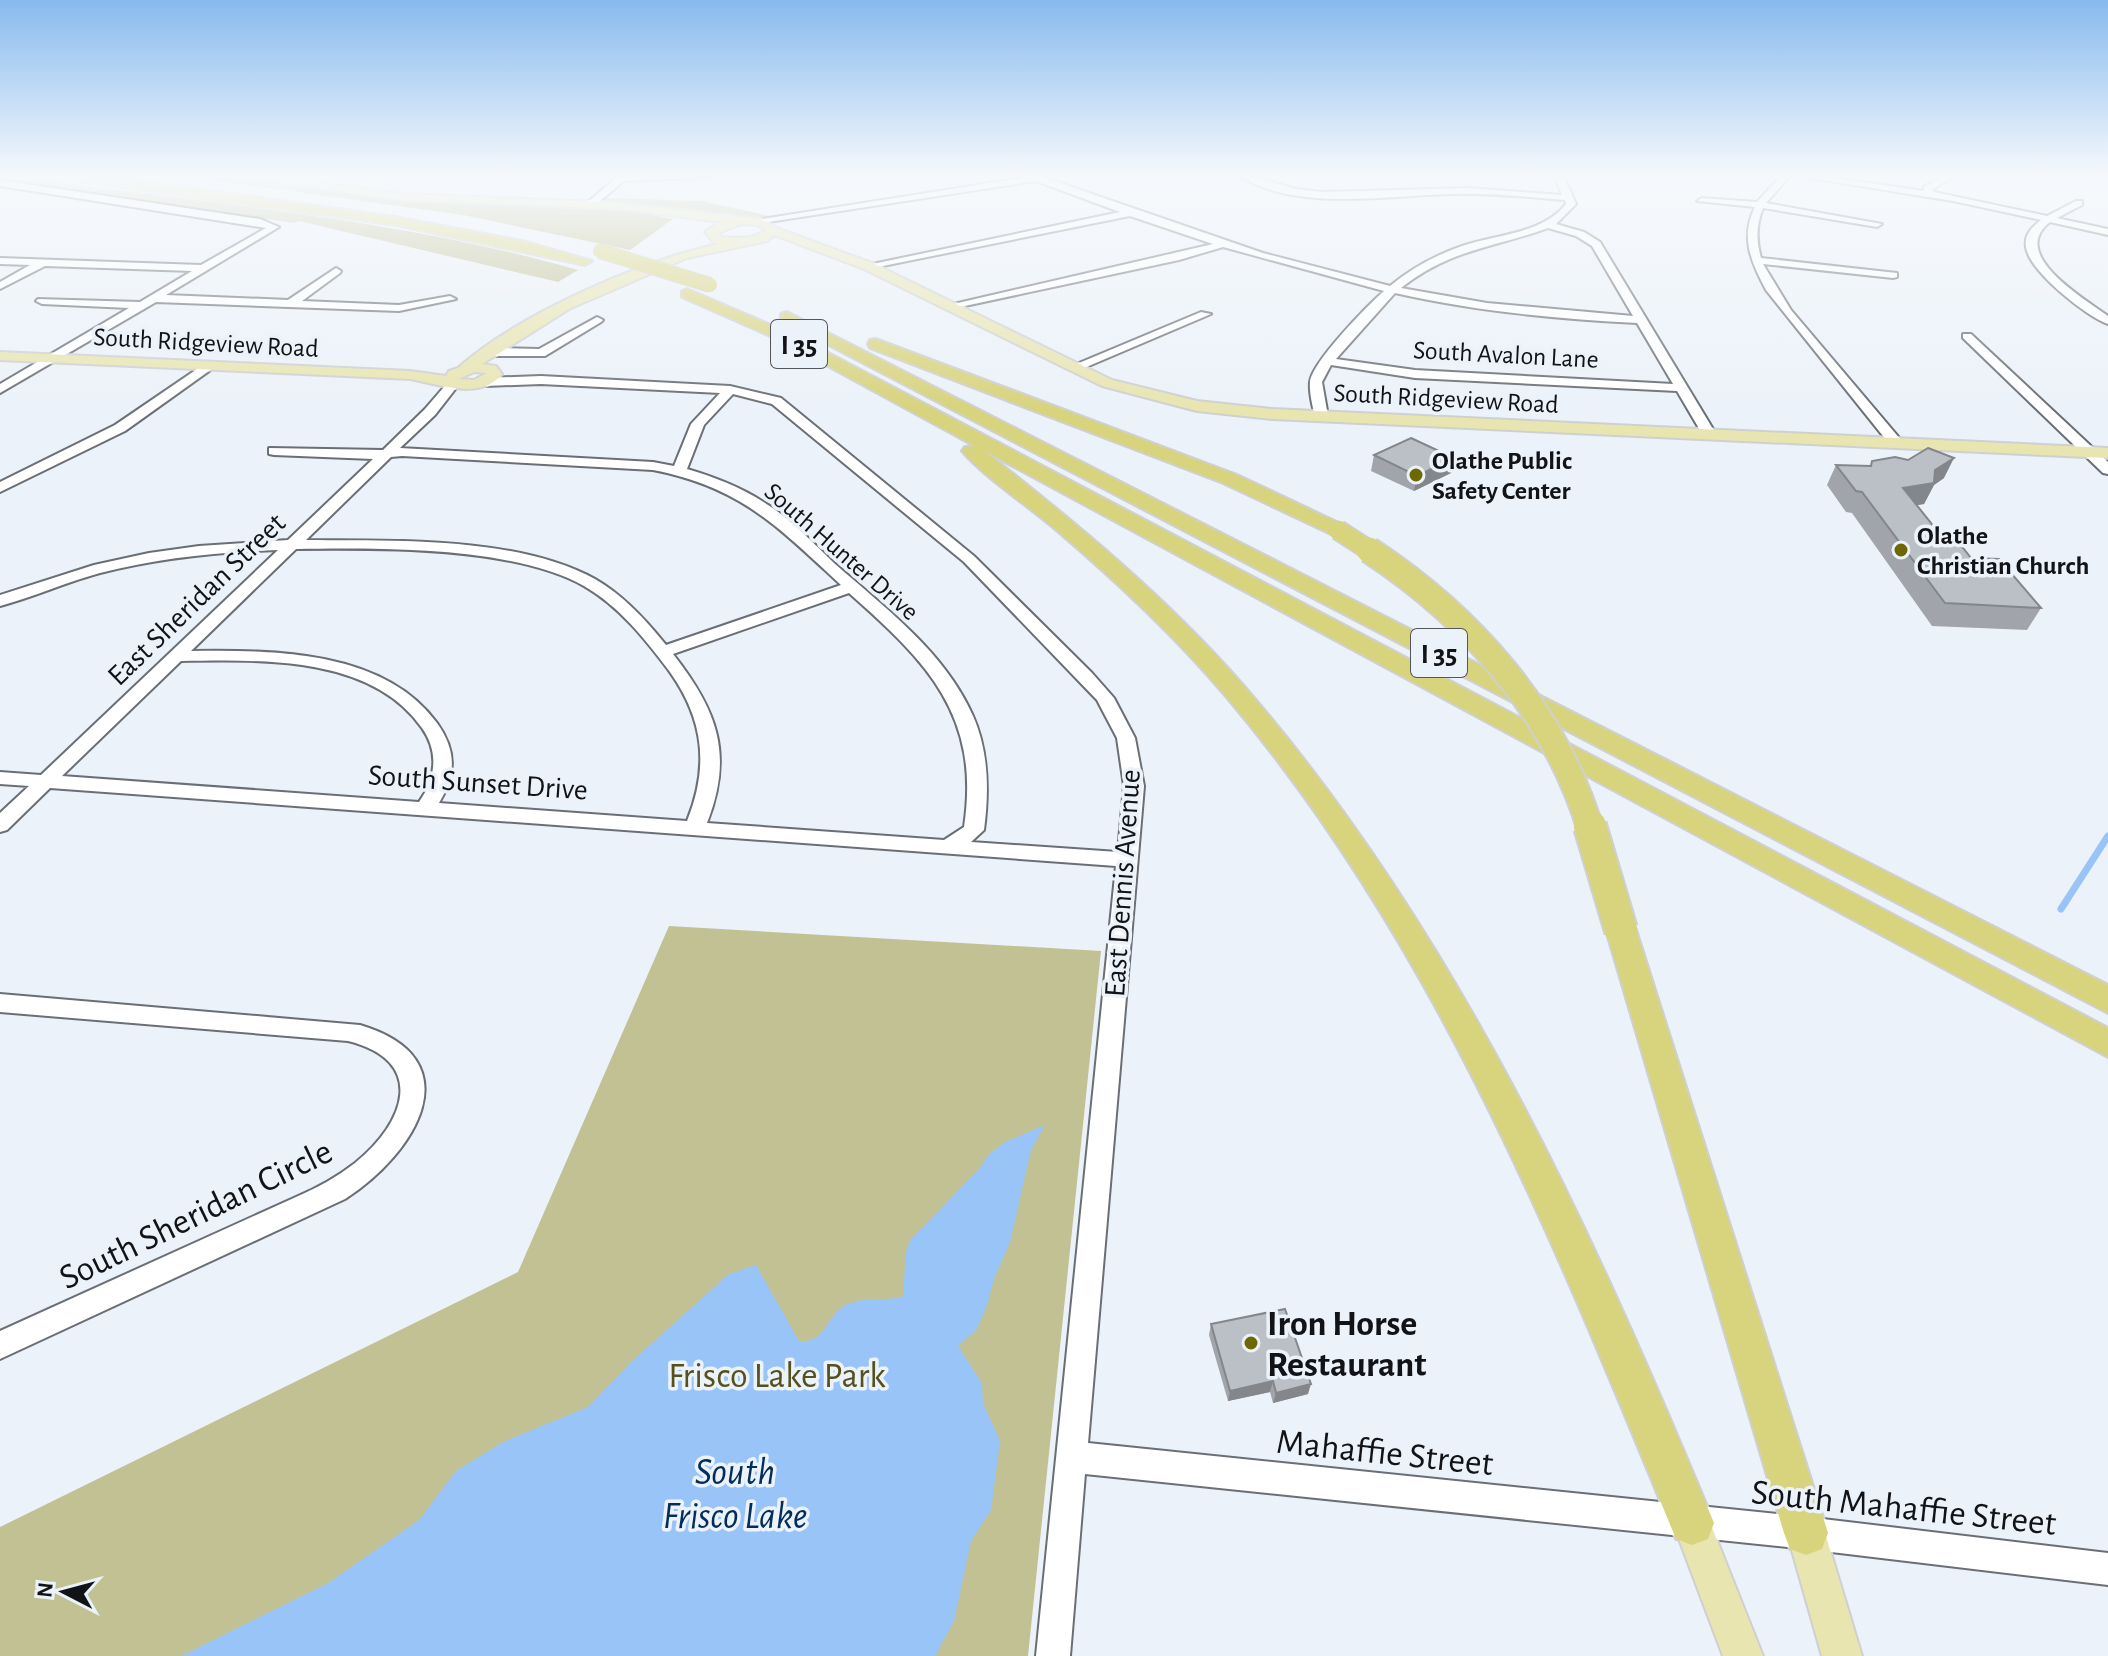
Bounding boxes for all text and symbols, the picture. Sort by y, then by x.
road number: I 35 [771,320,827,368]
street label: South Ridgeview Road [93,324,319,362]
street label: South Avalon Lane [1413,337,1599,373]
street label: South Ridgeview Road [1333,380,1559,418]
place label: Olathe Public Safety Center [1432,448,1572,504]
marker: Olathe Public Safety Center [1407,466,1425,484]
street label: South Hunter Drive [759,478,923,625]
street label: East Sheridan Street [102,507,291,692]
place label: Olathe Christian Church [1917,523,2089,579]
marker: Olathe Christian Church [1892,541,1910,559]
road number: I 35 [1411,629,1467,677]
street label: South Sunset Drive [367,760,589,806]
street label: East Dennis Avenue [1100,768,1146,998]
street label: South Sheridan Circle [54,1133,338,1296]
place label: Iron Horse Restaurant [1267,1306,1426,1383]
marker: Iron Horse Restaurant [1242,1334,1260,1352]
park label: Frisco Lake Park [668,1358,886,1394]
street label: Mahaffie Street [1275,1424,1495,1482]
water label: South Frisco Lake [663,1454,807,1536]
street label: South Mahaffie Street [1750,1474,2058,1542]
north arrow [24,1552,104,1632]
text: N [33,1581,57,1599]

